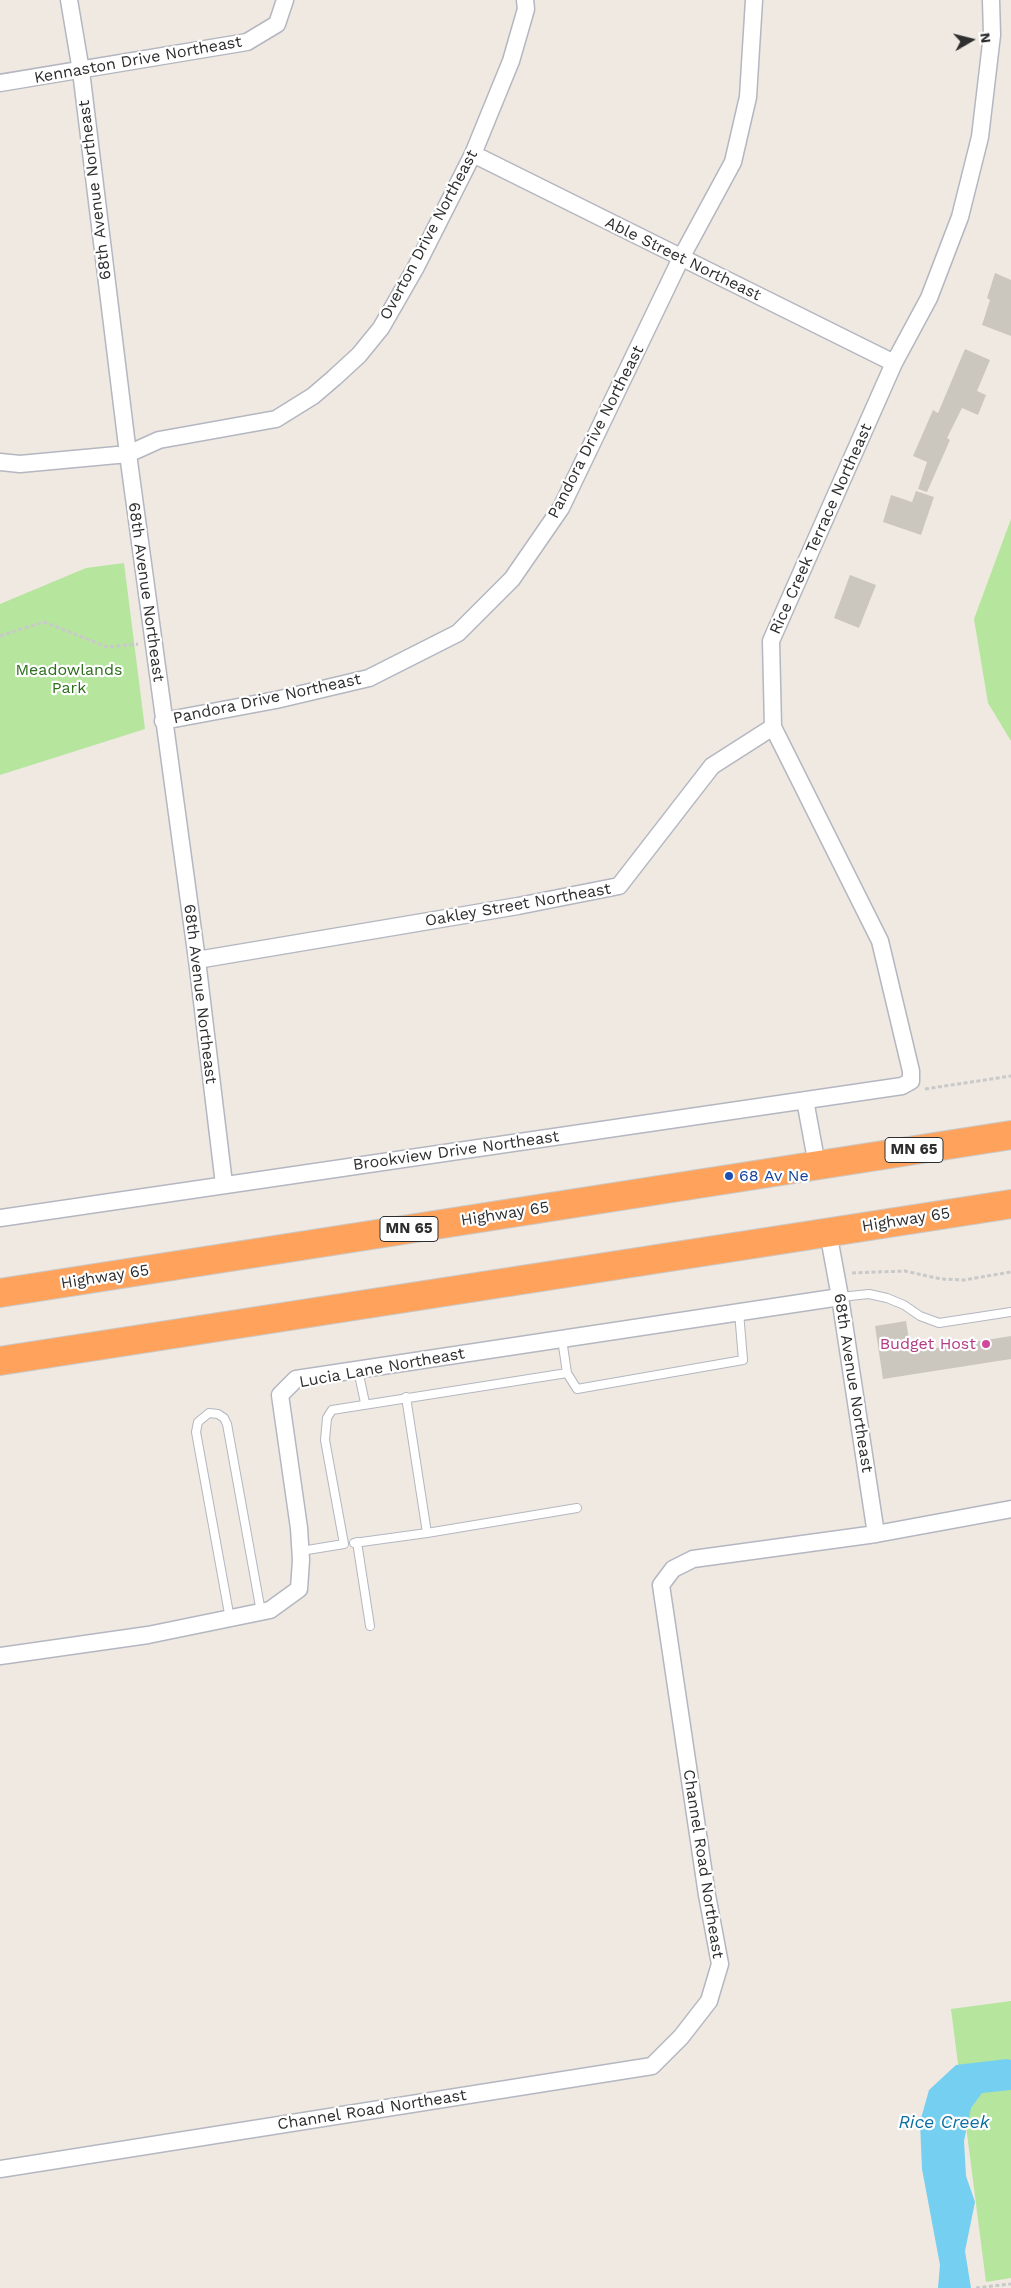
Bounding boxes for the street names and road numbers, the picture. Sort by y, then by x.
street label: Kennaston Drive Northeast [33,32,243,88]
street label: 68th Avenue Northeast [74,99,116,281]
street label: Overton Drive Northeast [376,147,482,323]
street label: Able Street Northeast [602,213,764,305]
street label: Pandora Drive Northeast [544,342,648,522]
street label: Rice Creek Terrace Northeast [766,421,876,637]
street label: 68th Avenue Northeast [124,501,168,683]
street label: Pandora Drive Northeast [171,670,363,728]
street label: Oakley Street Northeast [424,879,612,931]
street label: 68th Avenue Northeast [179,903,221,1085]
street label: Brookview Drive Northeast [352,1127,560,1175]
road number: MN 65 [885,1138,943,1162]
street label: Highway 65 [460,1198,550,1230]
street label: Highway 65 [861,1204,951,1236]
road number: MN 65 [380,1216,438,1242]
street label: Highway 65 [60,1261,150,1293]
street label: 68th Avenue Northeast [829,1292,877,1474]
street label: Lucia Lane Northeast [298,1344,466,1392]
street label: Channel Road Northeast [679,1768,727,1960]
street label: Channel Road Northeast [276,2086,468,2134]

